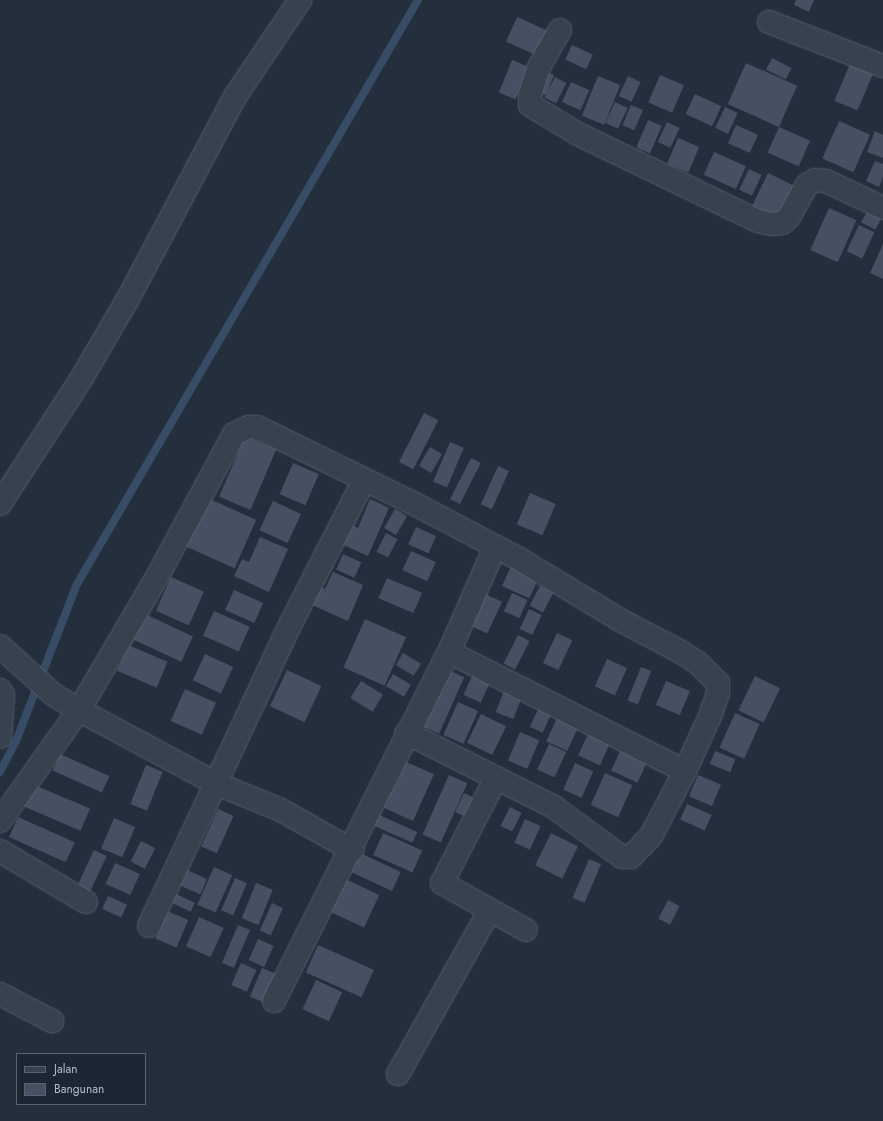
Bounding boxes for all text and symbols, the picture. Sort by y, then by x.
legend [16,1053,146,1105]
text: Jalan [54,1060,77,1078]
text: Bangunan [54,1080,104,1098]

